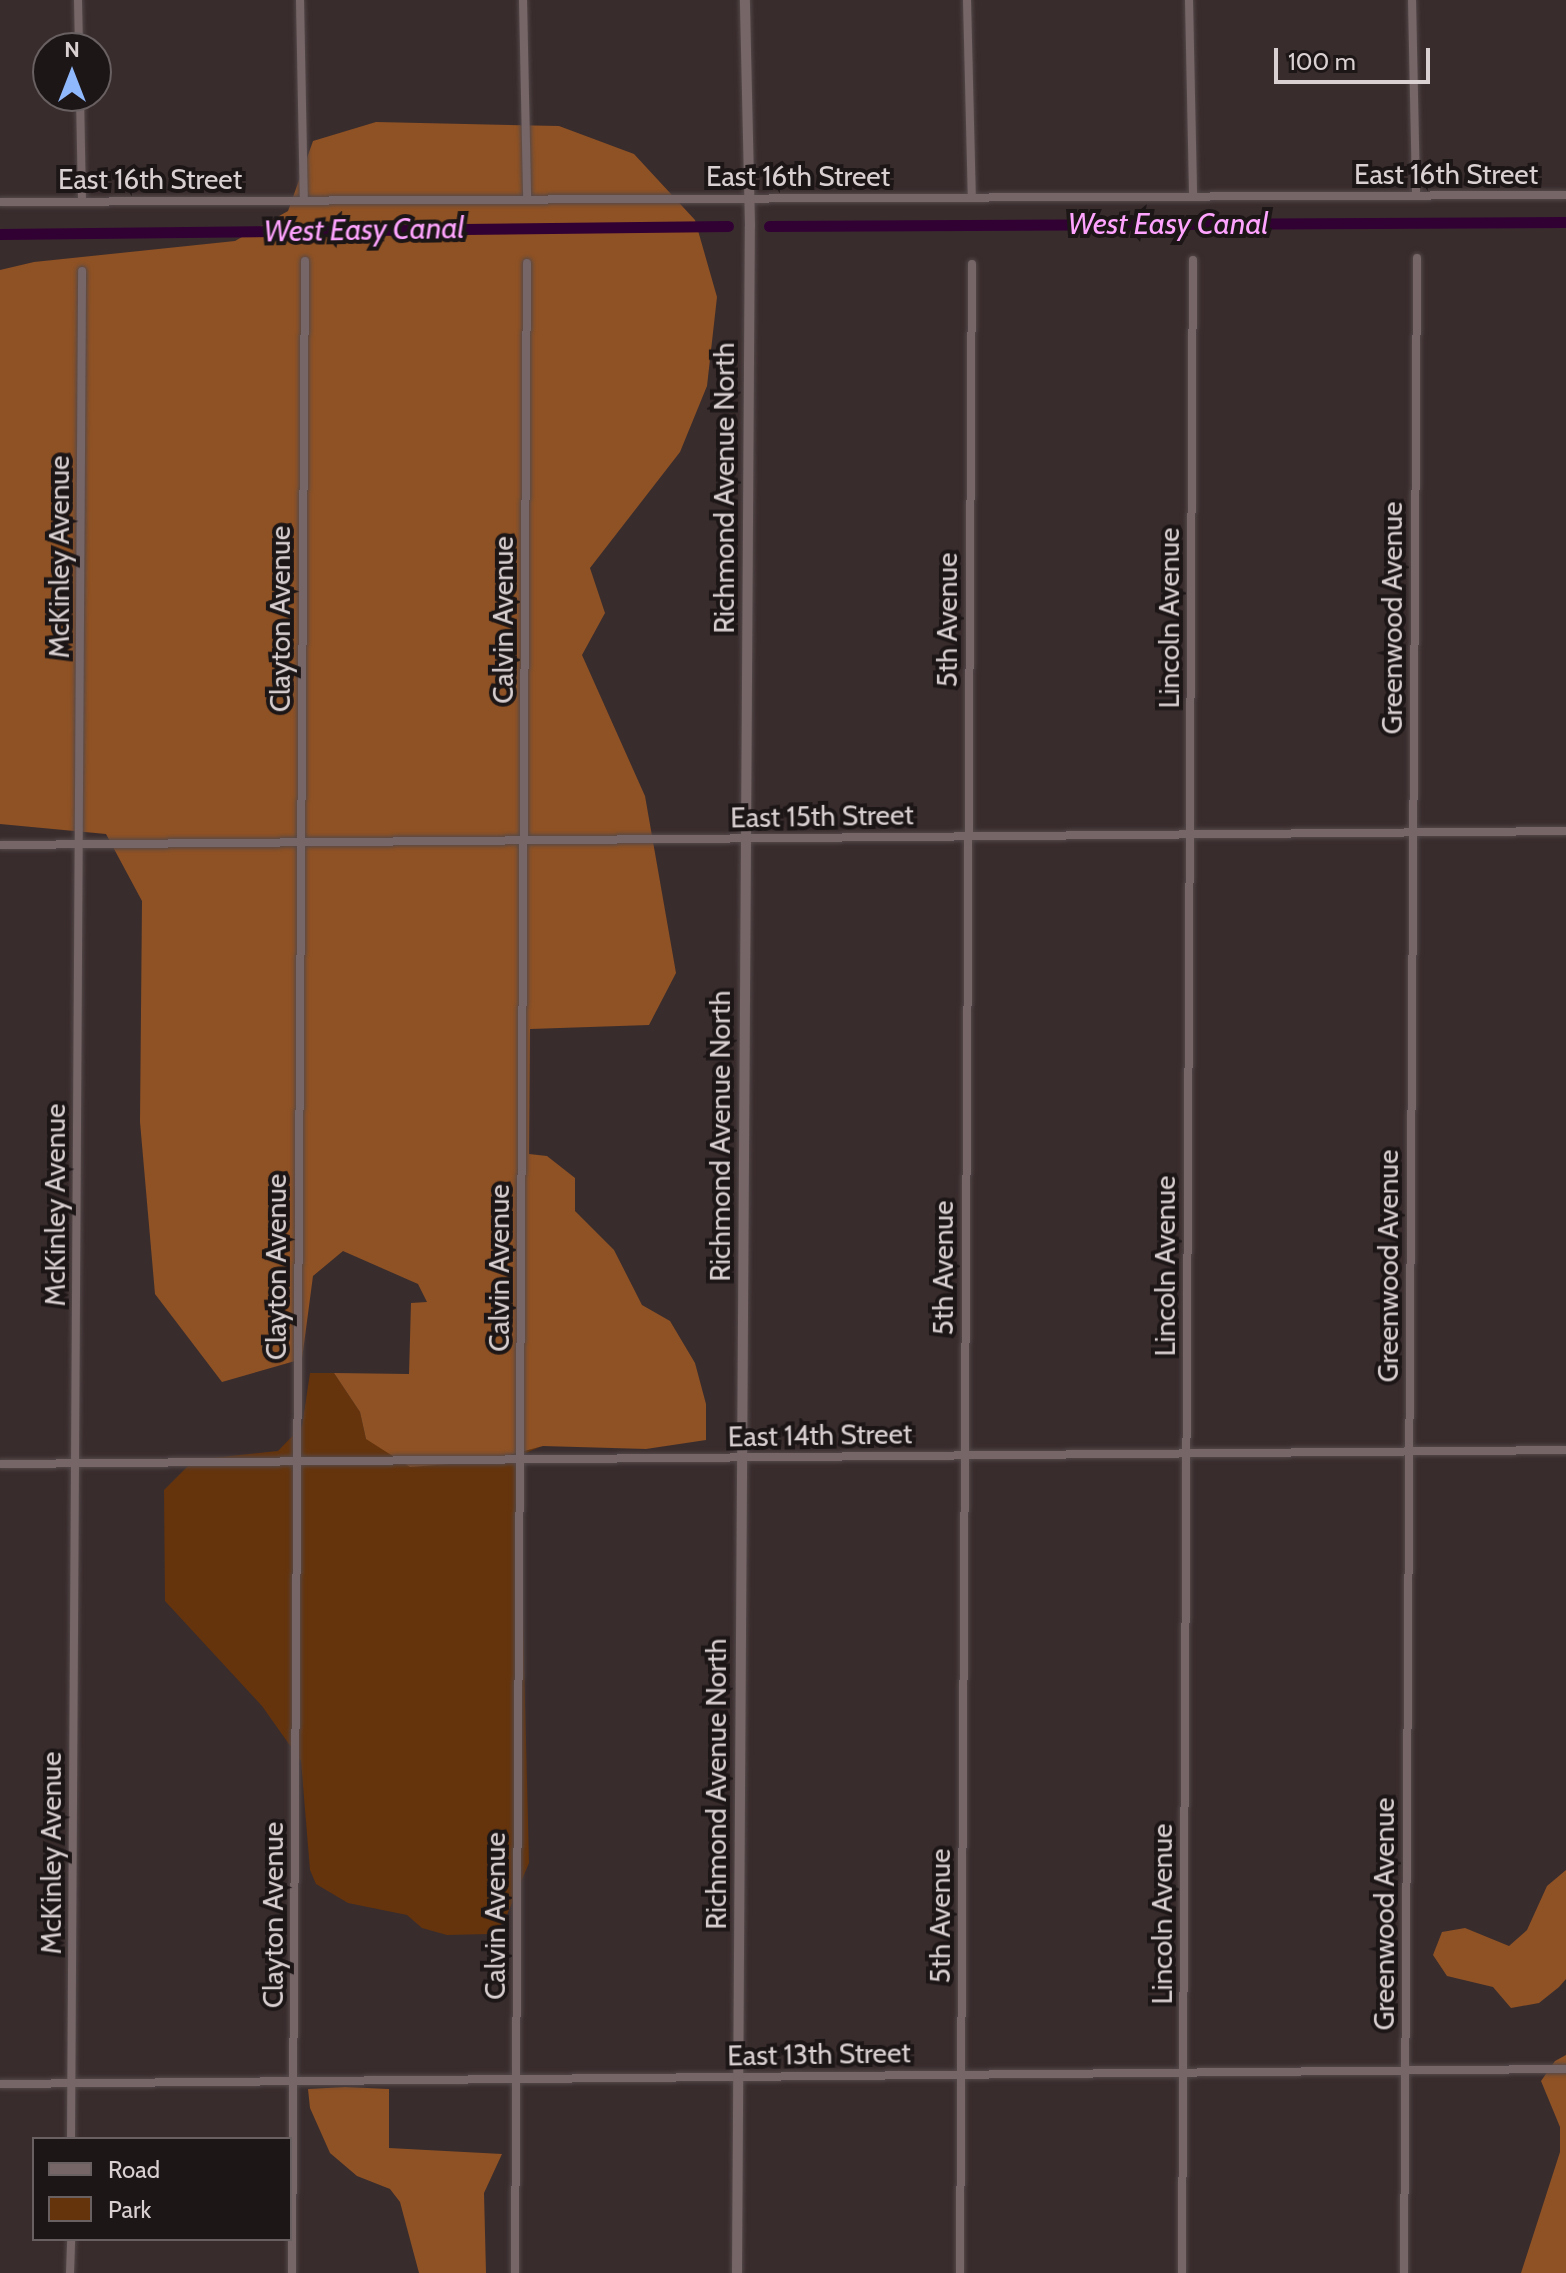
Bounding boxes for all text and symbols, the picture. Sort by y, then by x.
north arrow [32,32,112,112]
scale bar [1278,32,1434,82]
text: N [64,36,80,63]
text: 100 m [1288,47,1356,76]
street label: East 16th Street [1354,157,1538,191]
street label: East 16th Street [706,159,890,193]
street label: East 16th Street [58,162,242,196]
water label: West Easy Canal [1067,206,1269,242]
water label: West Easy Canal [263,210,465,250]
street label: Richmond Avenue North [707,342,741,634]
street label: McKinley Avenue [42,456,76,658]
street label: Greenwood Avenue [1375,502,1409,734]
street label: Clayton Avenue [263,526,297,712]
street label: Lincoln Avenue [1152,528,1186,708]
street label: Calvin Avenue [486,536,520,704]
street label: 5th Avenue [930,553,964,687]
street label: East 15th Street [730,798,914,834]
street label: Richmond Avenue North [703,990,737,1282]
street label: McKinley Avenue [38,1104,72,1306]
street label: Greenwood Avenue [1371,1150,1405,1382]
street label: Clayton Avenue [259,1174,293,1360]
street label: Lincoln Avenue [1148,1176,1182,1356]
street label: Calvin Avenue [482,1184,516,1352]
street label: 5th Avenue [926,1201,960,1335]
street label: East 14th Street [727,1417,913,1453]
street label: Richmond Avenue North [699,1638,733,1930]
street label: McKinley Avenue [34,1752,68,1954]
street label: Greenwood Avenue [1367,1798,1401,2030]
street label: Clayton Avenue [256,1822,290,2008]
street label: Lincoln Avenue [1145,1824,1179,2004]
street label: Calvin Avenue [478,1832,512,2000]
street label: 5th Avenue [923,1849,957,1983]
street label: East 13th Street [727,2036,911,2072]
legend [32,2137,292,2241]
text: Road [108,2155,160,2184]
text: Park [108,2195,151,2224]

